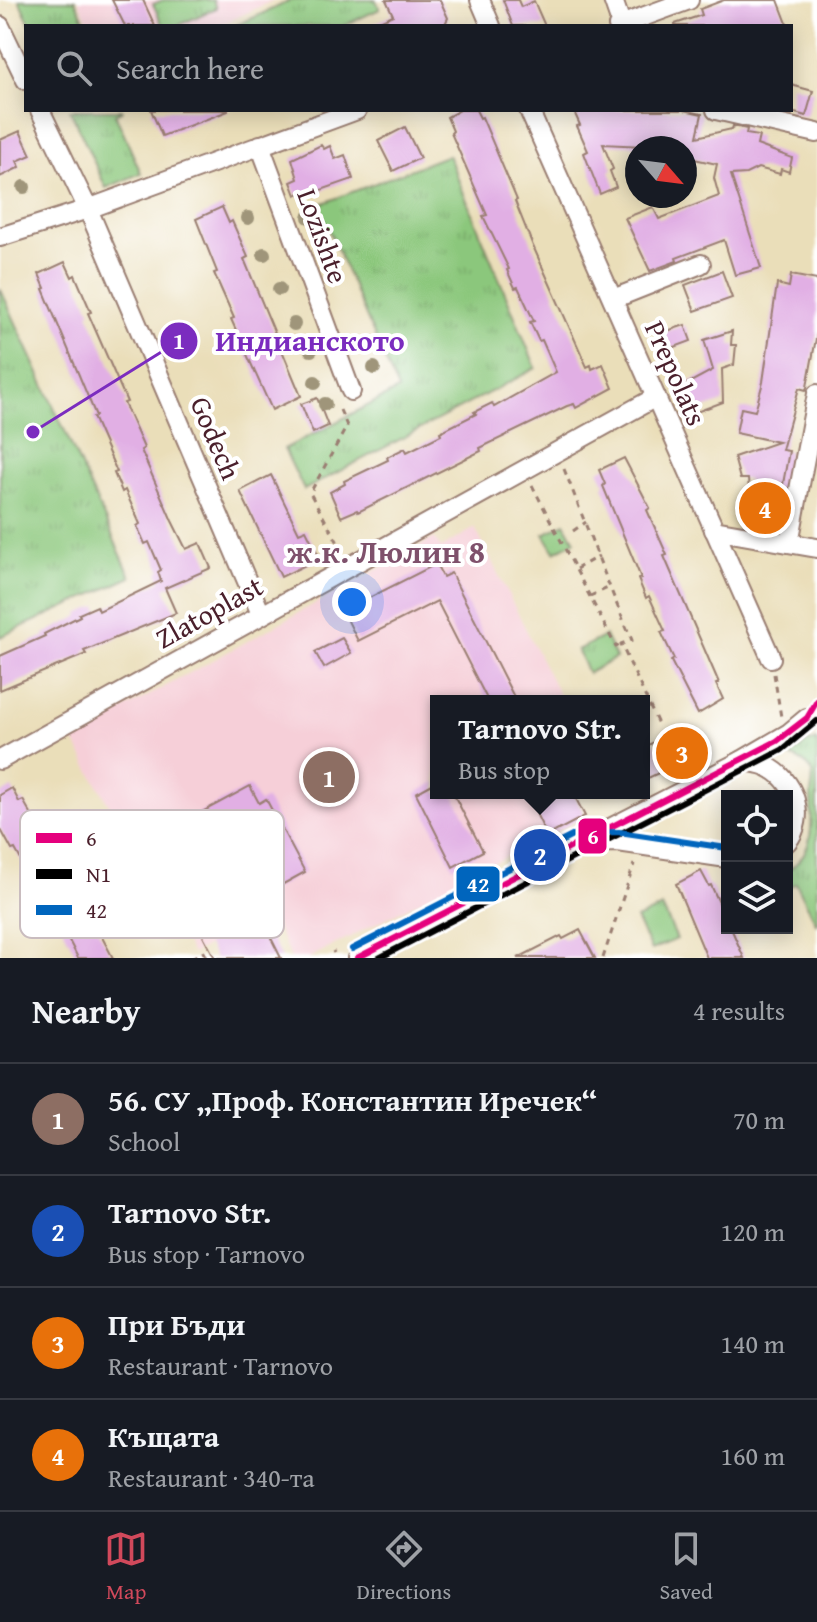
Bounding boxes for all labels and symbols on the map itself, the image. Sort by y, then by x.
north arrow [625,136,697,208]
street label: Lozishte [287,183,359,289]
callout: Индианското [159,314,420,368]
street label: Prepolats [635,314,718,432]
text: Индианското [215,318,405,362]
text: 1 [173,323,185,358]
street label: Godech [181,390,252,486]
pin: 4 [739,478,791,538]
district label: ж.к. Люлин 8 [287,528,485,575]
street label: Zlatoplast [148,565,270,658]
your location [332,582,372,622]
pin: 3 [656,723,708,783]
pin: 1 [303,747,355,807]
legend [20,810,284,938]
line badge: 6 [577,817,608,855]
text: 6 [587,820,599,852]
text: 6 [86,822,97,854]
pin: 2 [514,825,566,885]
text: N1 [86,858,111,890]
line badge: 42 [455,865,501,903]
text: 42 [467,868,489,900]
text: 42 [86,894,107,926]

